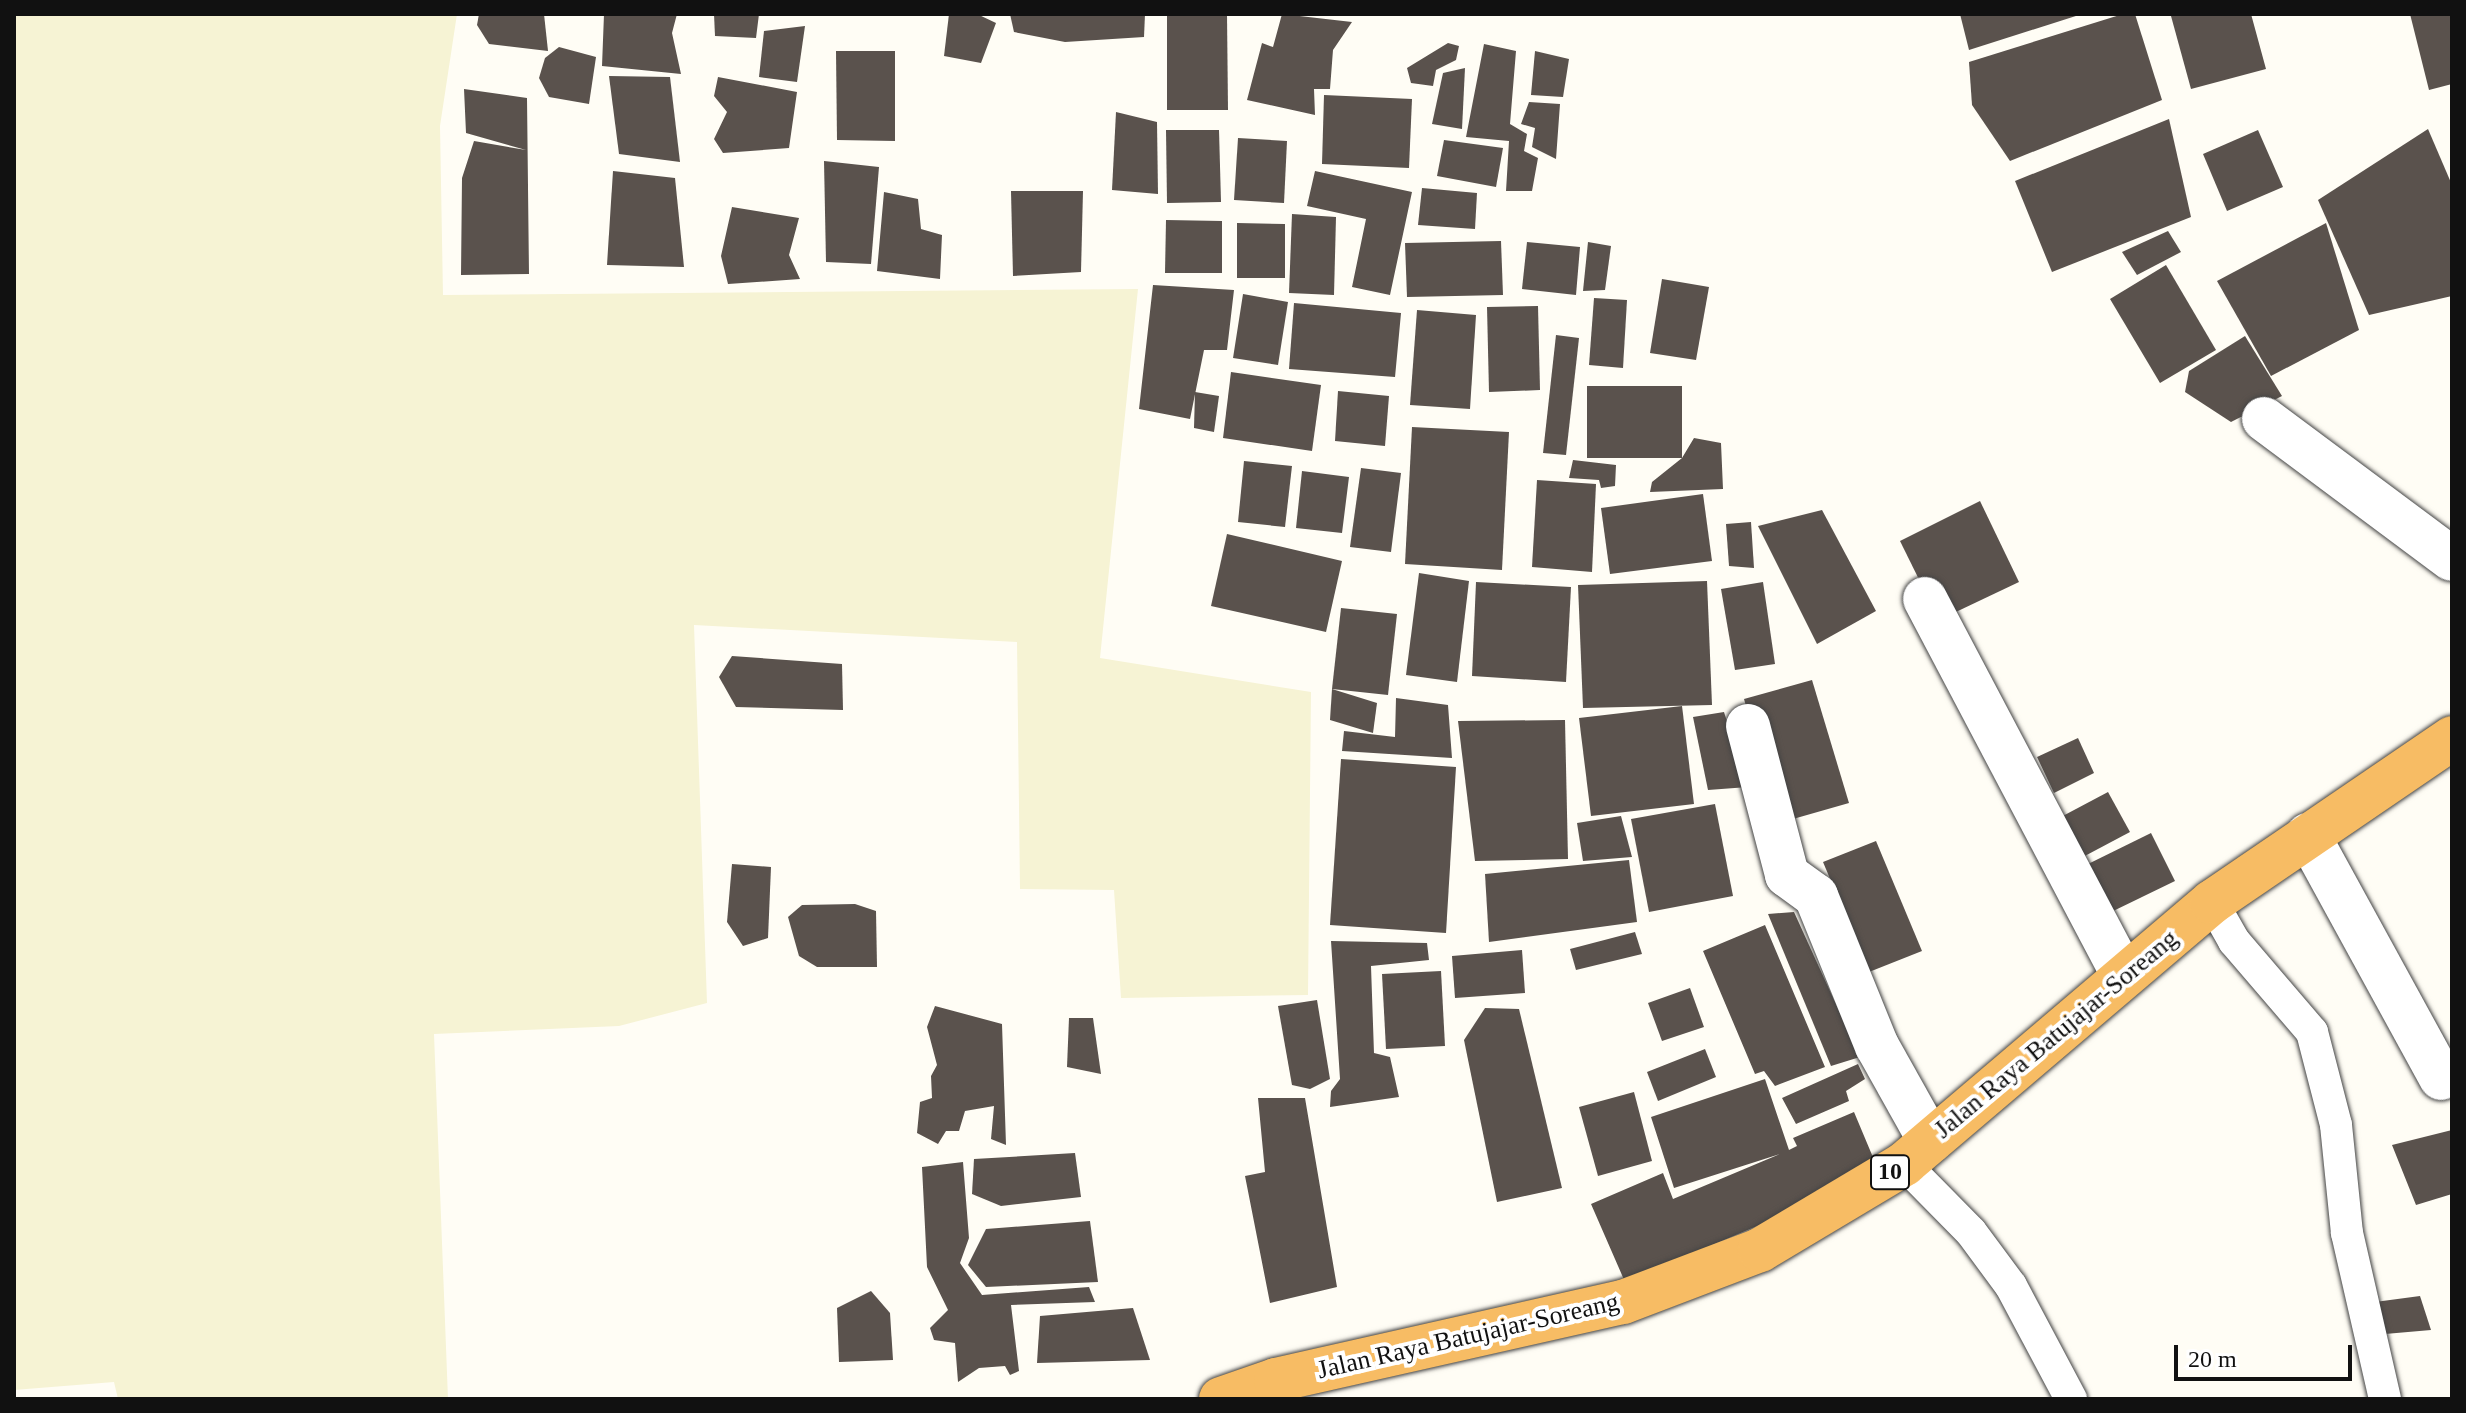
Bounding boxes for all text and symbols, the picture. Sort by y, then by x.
street label: Jalan Raya Batujajar-Soreang [1928,923,2184,1145]
road number: 10 [1870,1152,1910,1192]
street label: Jalan Raya Batujajar-Soreang [1314,1286,1622,1386]
scale bar [2178,1329,2356,1379]
text: 20 m [2188,1346,2237,1372]

